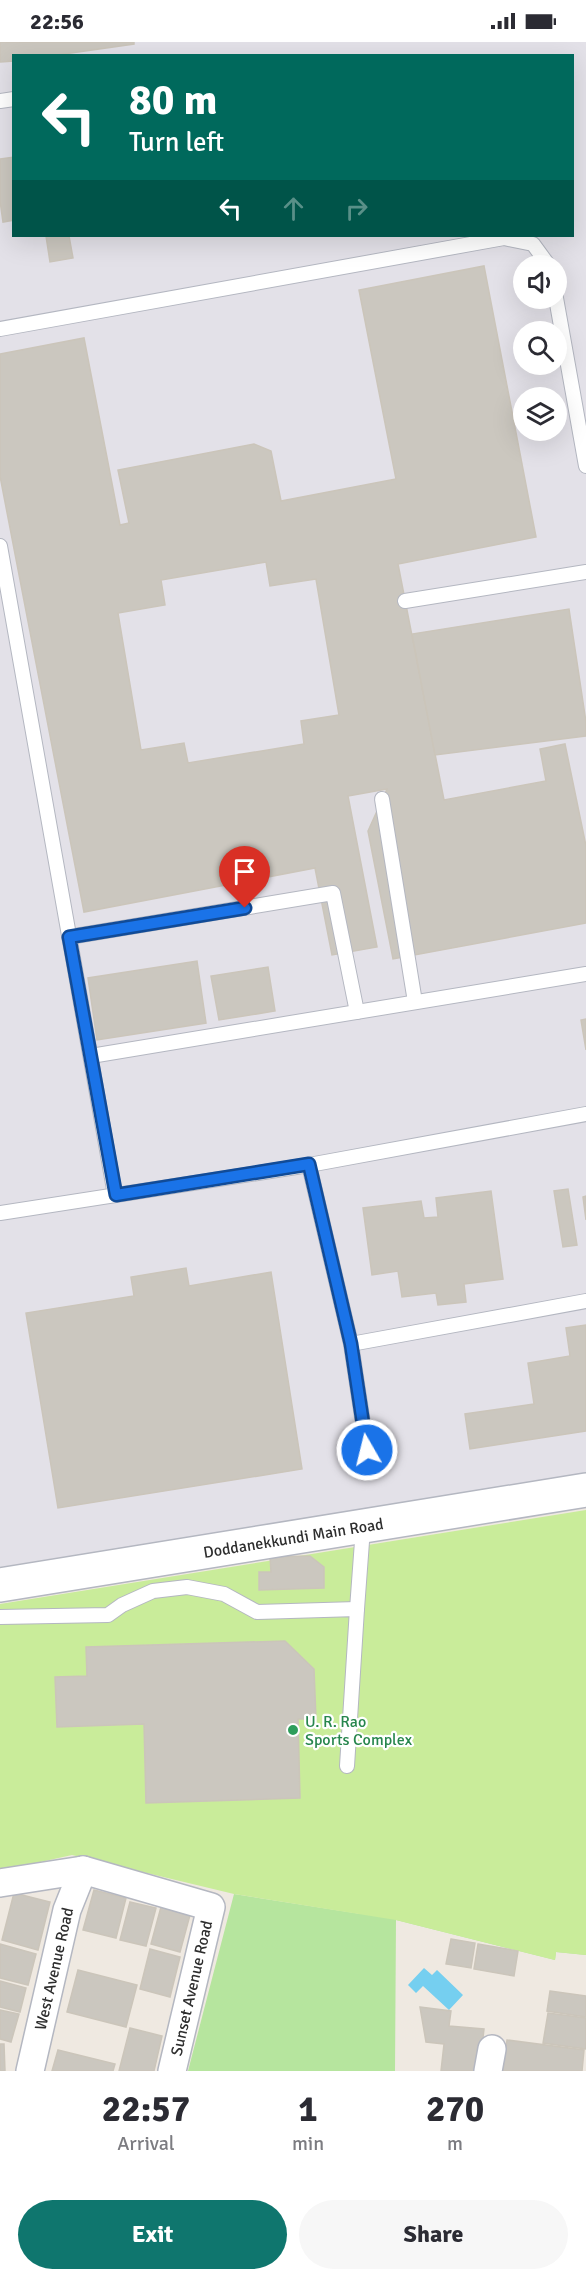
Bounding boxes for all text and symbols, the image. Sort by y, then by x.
text: 22:56 [30,8,84,35]
text: 80 m [129,75,218,126]
icon: left [30,78,108,156]
text: Turn left [129,126,224,159]
icon: left [214,192,247,225]
icon: ahead [277,192,310,225]
icon: right [340,192,373,225]
map controls [513,255,567,441]
button: sound [513,255,567,309]
button: search [513,321,567,375]
button: layers [513,387,567,441]
pin [219,846,270,908]
icon: arrive [228,855,261,888]
position arrow [335,1418,399,1482]
street label: Doddanekkundi Main Road [202,1514,385,1563]
place label: U. R. Rao Sports Complex [305,1712,413,1750]
marker: U. R. Rao Sports Complex [286,1723,300,1737]
street label: West Avenue Road [31,1906,78,2032]
street label: Sunset Avenue Road [167,1919,217,2058]
text: 22:57 [102,2087,190,2132]
text: 1 [298,2087,318,2132]
text: 270 [426,2087,484,2132]
text: Arrival [117,2131,175,2156]
text: min [292,2131,324,2156]
text: m [447,2131,463,2156]
button: Exit [18,2200,287,2269]
button: Share [299,2200,568,2269]

